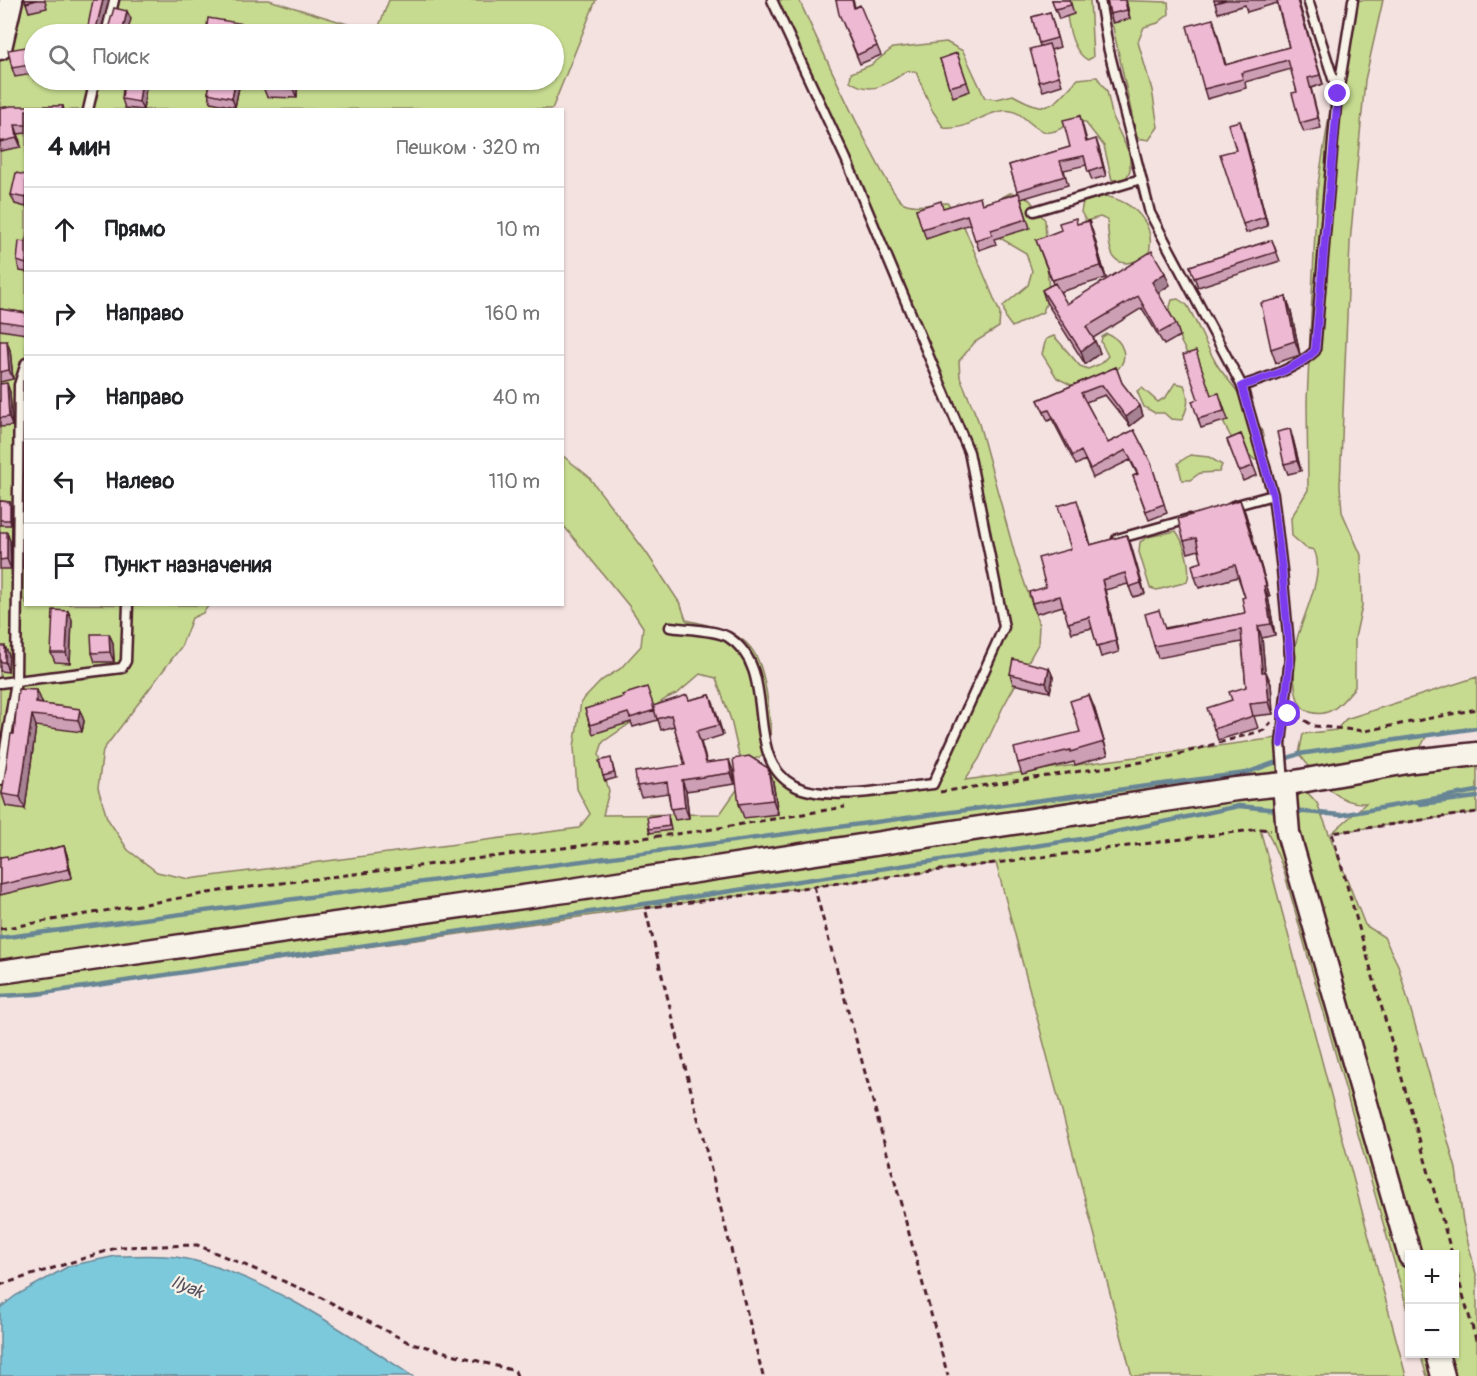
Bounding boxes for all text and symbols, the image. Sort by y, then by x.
search box [24,24,564,90]
icon: search [45,41,78,74]
text: Поиск [93,43,150,71]
route end [1324,80,1350,106]
text: 4 мин [48,131,110,163]
text: Пешком · 320 m [397,135,540,160]
icon: ahead [48,213,81,246]
text: Прямо [105,215,165,243]
text: 10 m [496,217,540,242]
icon: right [48,297,81,330]
text: Направо [105,299,184,327]
text: 160 m [485,301,540,326]
icon: right [48,381,81,414]
text: Направо [105,383,184,411]
text: 40 m [493,385,540,410]
icon: left [48,465,81,498]
text: Налево [105,467,174,495]
text: 110 m [489,469,540,494]
icon: arrive [48,549,81,582]
text: Пункт назначения [105,551,272,579]
route start [1274,700,1300,726]
map controls [1405,1250,1459,1358]
button: + [1405,1250,1459,1304]
water label: Ilyak [167,1270,208,1304]
button: − [1405,1304,1459,1358]

